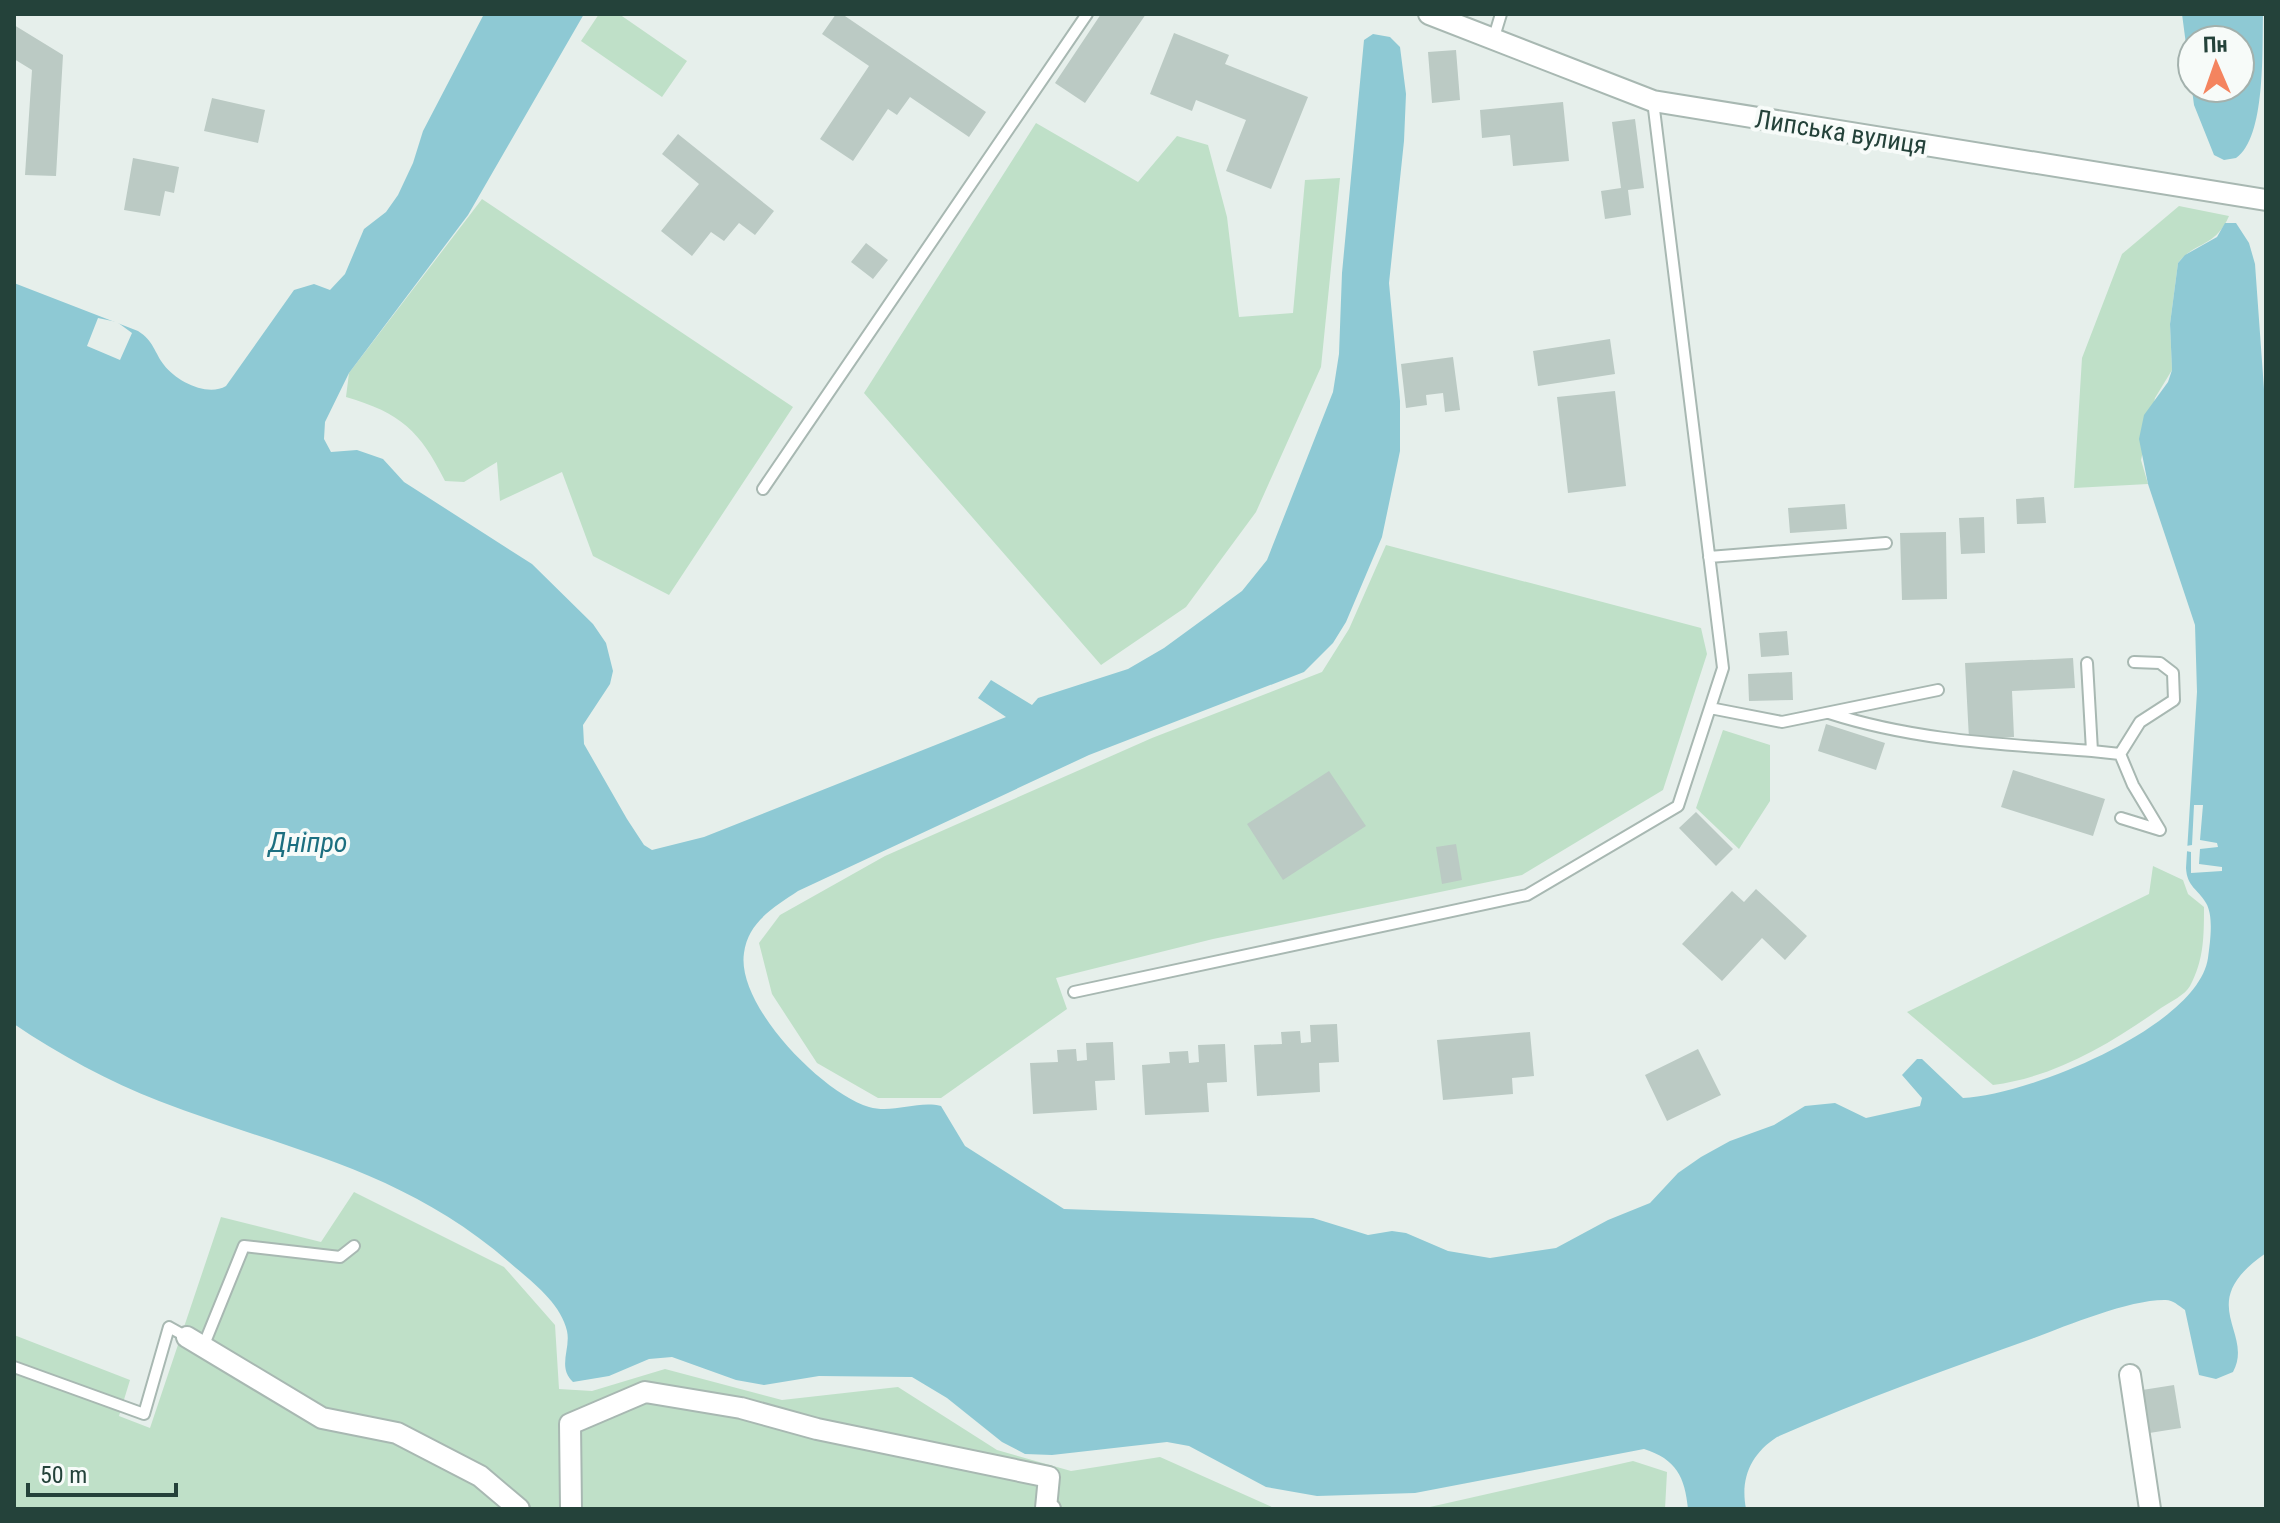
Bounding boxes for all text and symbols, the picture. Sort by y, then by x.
north arrow [2176,24,2256,104]
text: Пн [2203,32,2228,57]
street label: Липська вулиця [1753,104,1929,160]
water label: Дніпро [267,826,347,859]
scale bar [28,1447,176,1497]
text: 50 m [40,1461,87,1489]

